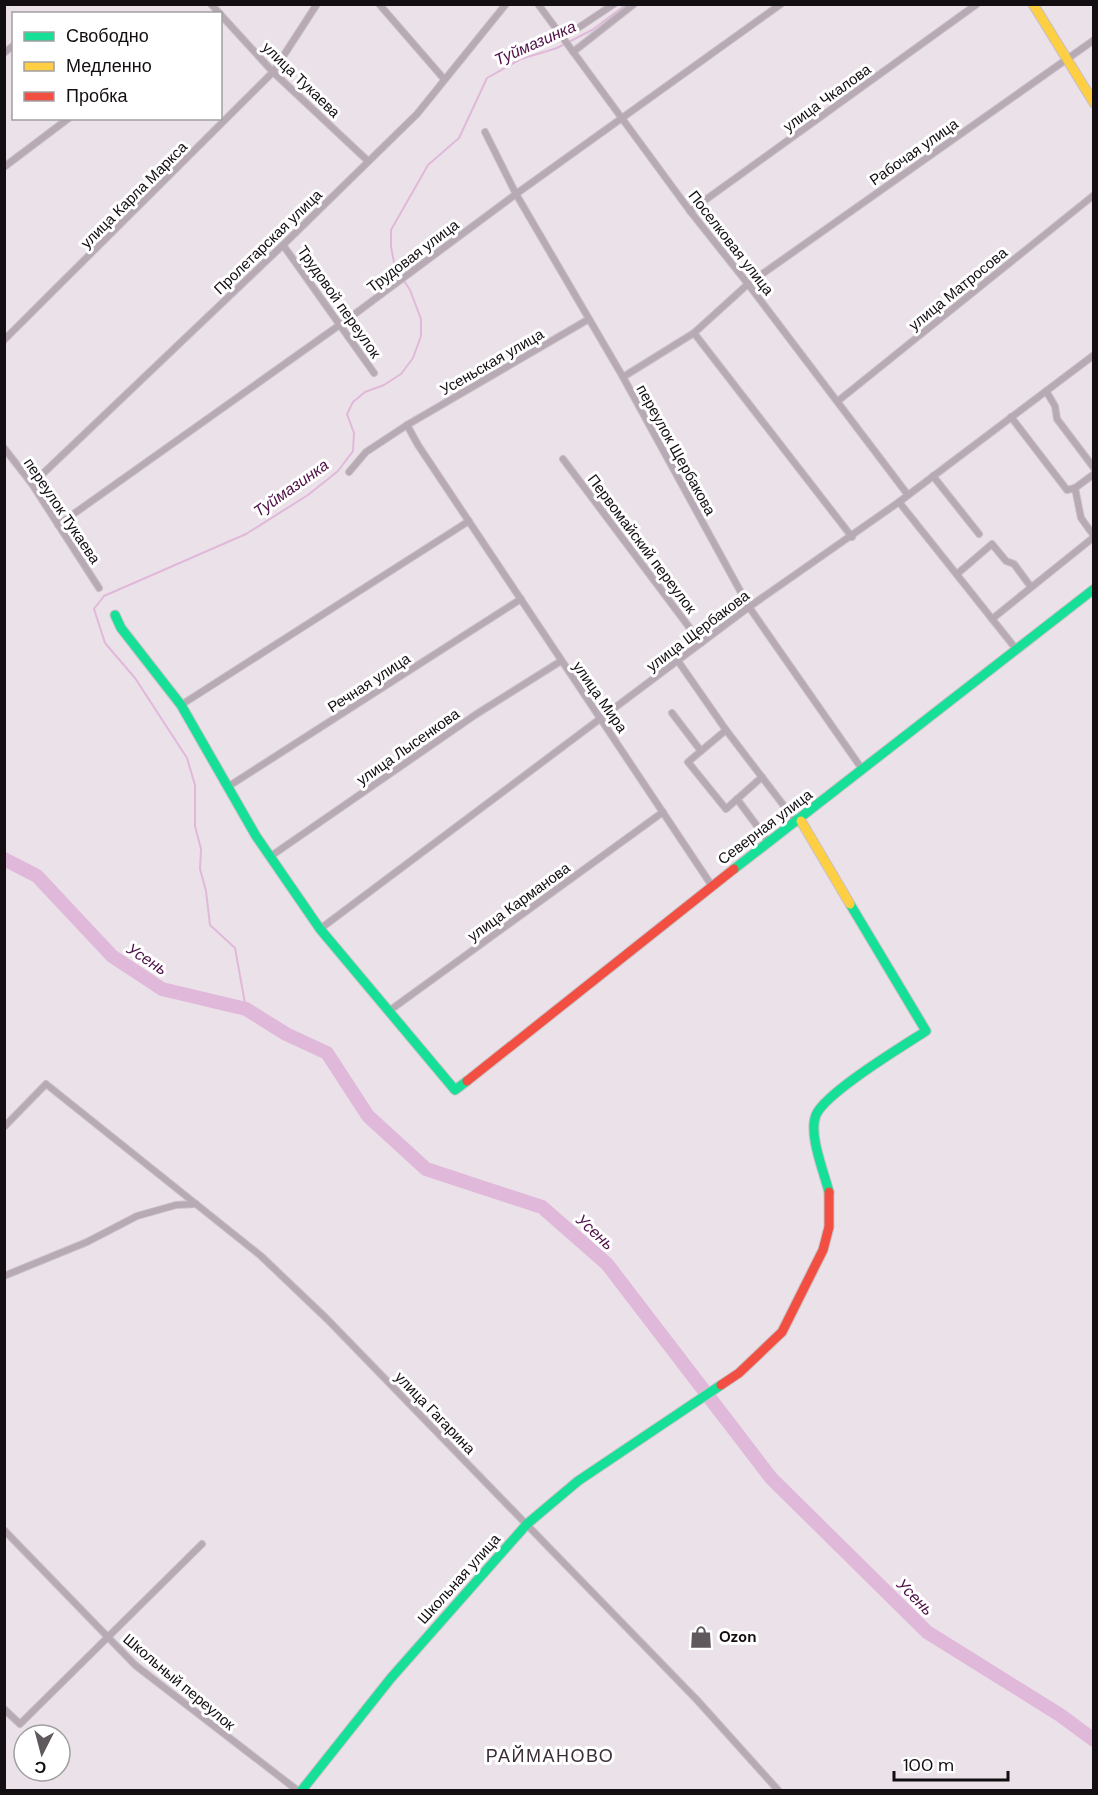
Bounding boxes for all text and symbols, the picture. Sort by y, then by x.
legend [12,12,222,120]
water label: Туймазинка [491,16,579,70]
text: Свободно [66,24,149,48]
street label: улица Тукаева [258,38,345,123]
text: Медленно [66,54,152,78]
street label: улица Чкалова [779,59,875,137]
text: Пробка [66,84,129,108]
street label: Рабочая улица [866,114,963,190]
street label: улица Карла Маркса [76,137,192,253]
street label: Пролетарская улица [210,185,327,299]
street label: Поселковая улица [684,186,779,300]
street label: Трудовая улица [363,214,463,297]
street label: Трудовой переулок [293,242,386,363]
street label: улица Матросова [904,243,1012,335]
street label: Усеньская улица [437,324,548,400]
street label: переулок Щербакова [632,381,721,519]
street label: переулок Тукаева [19,454,105,568]
water label: Туймазинка [249,454,333,522]
street label: Первомайский переулок [583,470,701,618]
street label: улица Щербакова [643,585,754,676]
street label: Речная улица [324,648,415,717]
street label: улица Мира [568,657,632,737]
street label: улица Лысенкова [353,704,464,790]
street label: Северная улица [714,784,817,869]
street label: улица Карманова [464,858,575,946]
water label: Усень [122,938,171,980]
water label: Усень [571,1209,618,1255]
street label: улица Гагарина [390,1367,480,1459]
street label: Школьная улица [413,1529,505,1628]
water label: Усень [891,1573,938,1620]
shop icon: Ozon [688,1624,714,1650]
place label: Ozon [719,1627,757,1647]
street label: Школьный переулок [119,1629,240,1735]
north arrow [12,1723,72,1783]
district label: РАЙМАНОВО [486,1744,614,1768]
scale bar [894,1744,1008,1782]
text: 100 m [903,1753,954,1777]
text: С [33,1756,47,1778]

